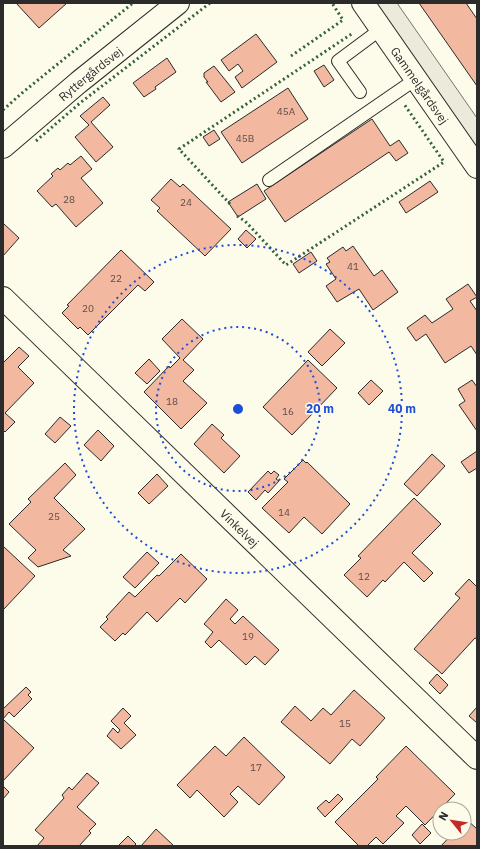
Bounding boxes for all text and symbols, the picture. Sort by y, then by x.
street label: Ryttergårdsvej [55,43,125,104]
street label: Gammelgårdsvej [388,44,452,127]
house number: 45A [277,105,296,118]
house number: 45B [236,132,254,145]
house number: 28 [63,193,75,206]
house number: 24 [180,196,192,209]
house number: 41 [347,260,359,273]
house number: 22 [110,272,122,285]
house number: 20 [82,302,94,315]
house number: 18 [166,395,178,408]
text: 20 m [306,401,334,416]
text: 40 m [388,401,416,416]
centre of rings [231,402,245,416]
house number: 16 [282,405,294,418]
street label: Vinkelvej [217,506,262,550]
house number: 14 [278,506,290,519]
house number: 25 [48,510,60,523]
house number: 12 [358,570,370,583]
house number: 19 [242,630,254,643]
house number: 15 [339,717,351,730]
house number: 17 [250,761,262,774]
north arrow [432,801,472,841]
text: N [435,809,451,823]

